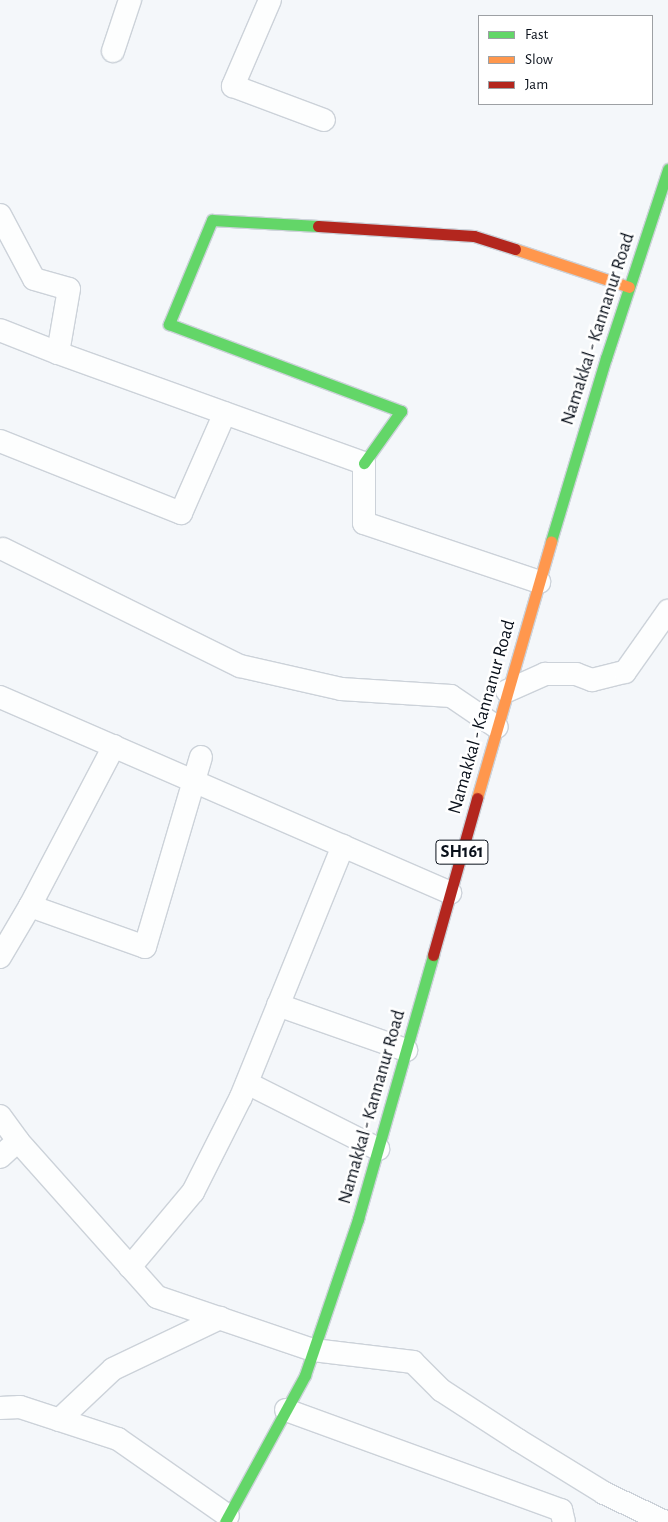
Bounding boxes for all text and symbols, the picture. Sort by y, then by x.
legend [478,15,653,105]
text: Fast [525,27,548,42]
text: Slow [525,52,553,67]
text: Jam [525,77,548,92]
street label: Namakkal - Kannanur Road [556,230,640,428]
street label: Namakkal - Kannanur Road [443,617,521,817]
road number: SH161 [434,836,490,868]
street label: Namakkal - Kannanur Road [333,1007,411,1207]

